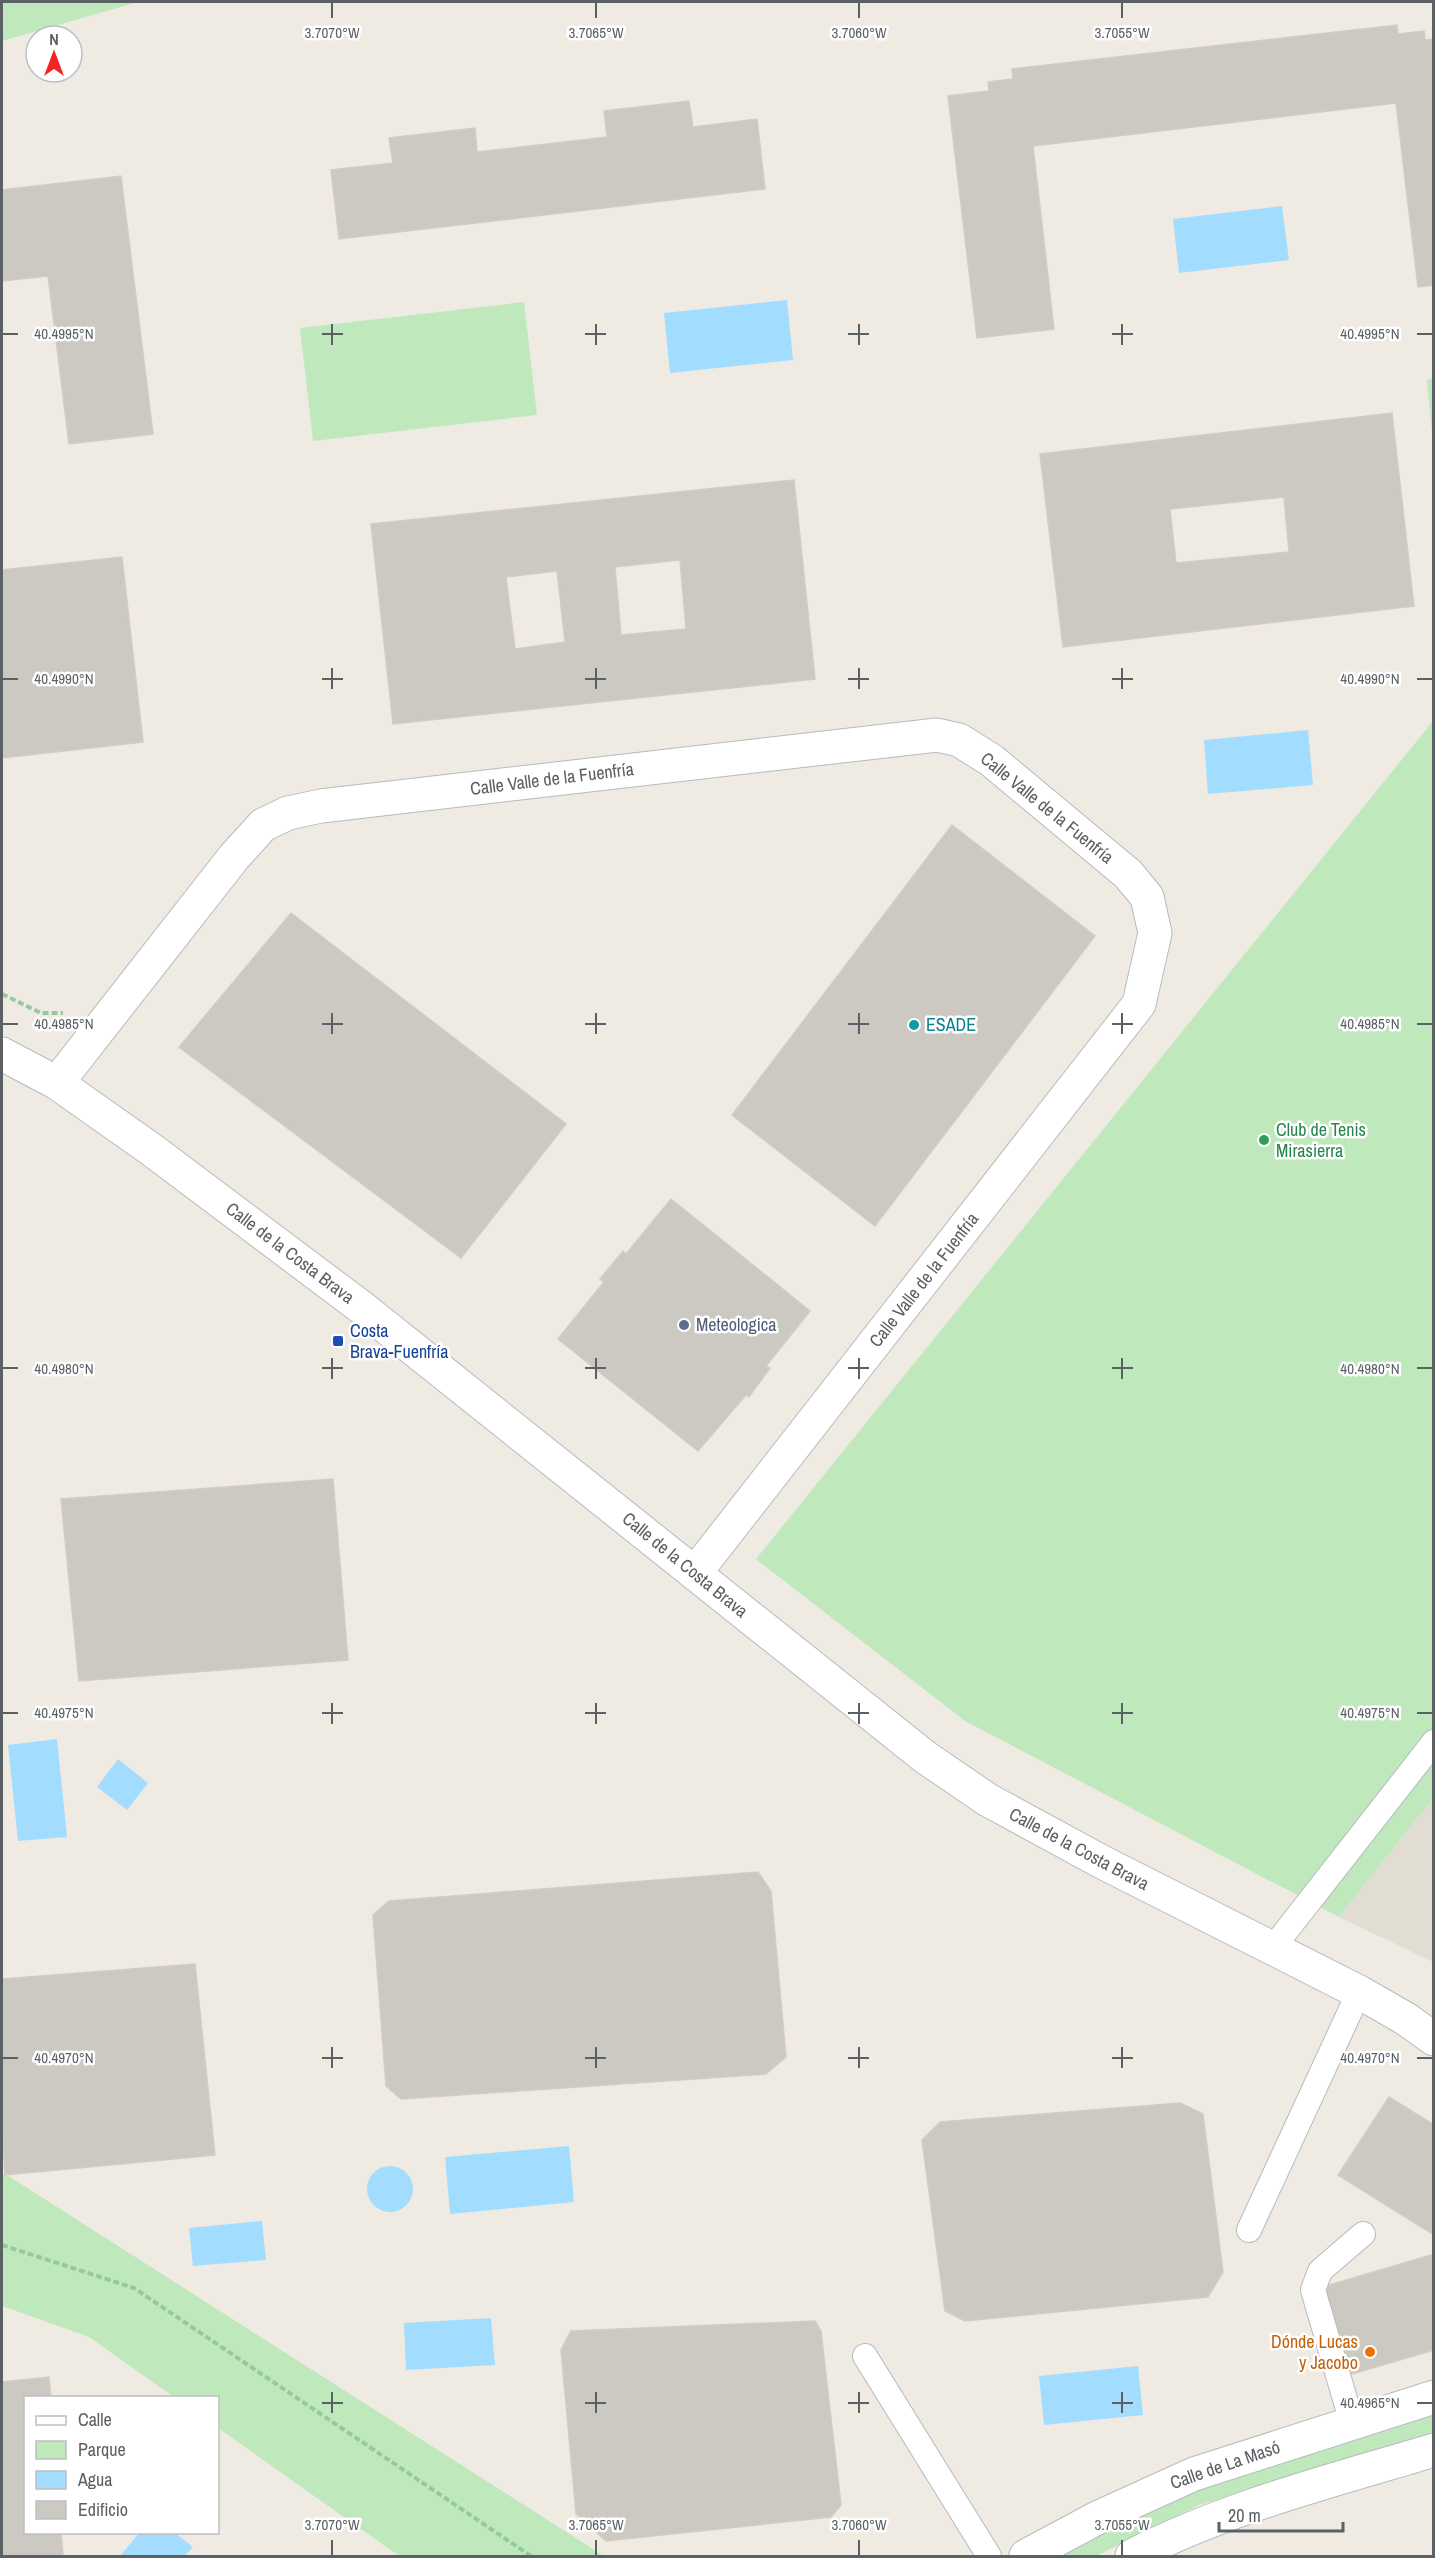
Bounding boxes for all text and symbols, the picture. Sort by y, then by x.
text: 3.7070°W [304,22,360,43]
text: 3.7065°W [568,22,624,43]
text: 3.7060°W [831,22,887,43]
text: 3.7055°W [1094,22,1150,43]
north arrow [24,24,84,84]
text: N [49,28,59,50]
text: 40.4995°N [34,323,94,344]
text: 40.4995°N [1340,323,1400,344]
text: 40.4990°N [34,668,94,689]
text: 40.4990°N [1340,668,1400,689]
street label: Calle Valle de la Fuenfría [975,746,1119,869]
street label: Calle Valle de la Fuenfría [469,756,635,801]
place label: ESADE [926,1012,976,1037]
text: 40.4985°N [34,1013,94,1034]
text: 40.4985°N [1340,1013,1400,1034]
marker: ESADE [907,1018,921,1032]
place label: Club de Tenis Mirasierra [1276,1117,1366,1163]
marker: Club de Tenis Mirasierra [1257,1133,1271,1147]
street label: Calle de la Costa Brava [221,1196,360,1309]
street label: Calle Valle de la Fuenfría [863,1207,984,1352]
place label: Meteologica [696,1312,776,1337]
place label: Costa Brava-Fuenfría [350,1318,448,1364]
marker: Meteologica [677,1318,691,1332]
marker: Costa Brava-Fuenfría [331,1334,345,1348]
text: 40.4980°N [34,1358,94,1379]
text: 40.4980°N [1340,1358,1400,1379]
street label: Calle de la Costa Brava [617,1506,753,1623]
text: 40.4975°N [34,1702,94,1723]
text: 40.4975°N [1340,1702,1400,1723]
street label: Calle de la Costa Brava [1005,1801,1154,1896]
text: 40.4970°N [34,2047,94,2068]
text: 40.4970°N [1340,2047,1400,2068]
place label: Dónde Lucas y Jacobo [1271,2329,1358,2375]
marker: Dónde Lucas y Jacobo [1363,2345,1377,2359]
text: 40.4965°N [1340,2392,1400,2413]
legend [24,2396,219,2534]
text: Calle [78,2407,112,2432]
street label: Calle de La Masó [1166,2434,1283,2495]
text: Parque [78,2437,126,2462]
text: Agua [77,2467,112,2492]
scale bar [1219,2495,1344,2533]
text: Edificio [78,2497,128,2522]
text: 20 m [1228,2503,1261,2528]
text: 3.7070°W [304,2514,360,2535]
text: 3.7065°W [568,2514,624,2535]
text: 3.7060°W [831,2514,887,2535]
text: 3.7055°W [1094,2514,1150,2535]

